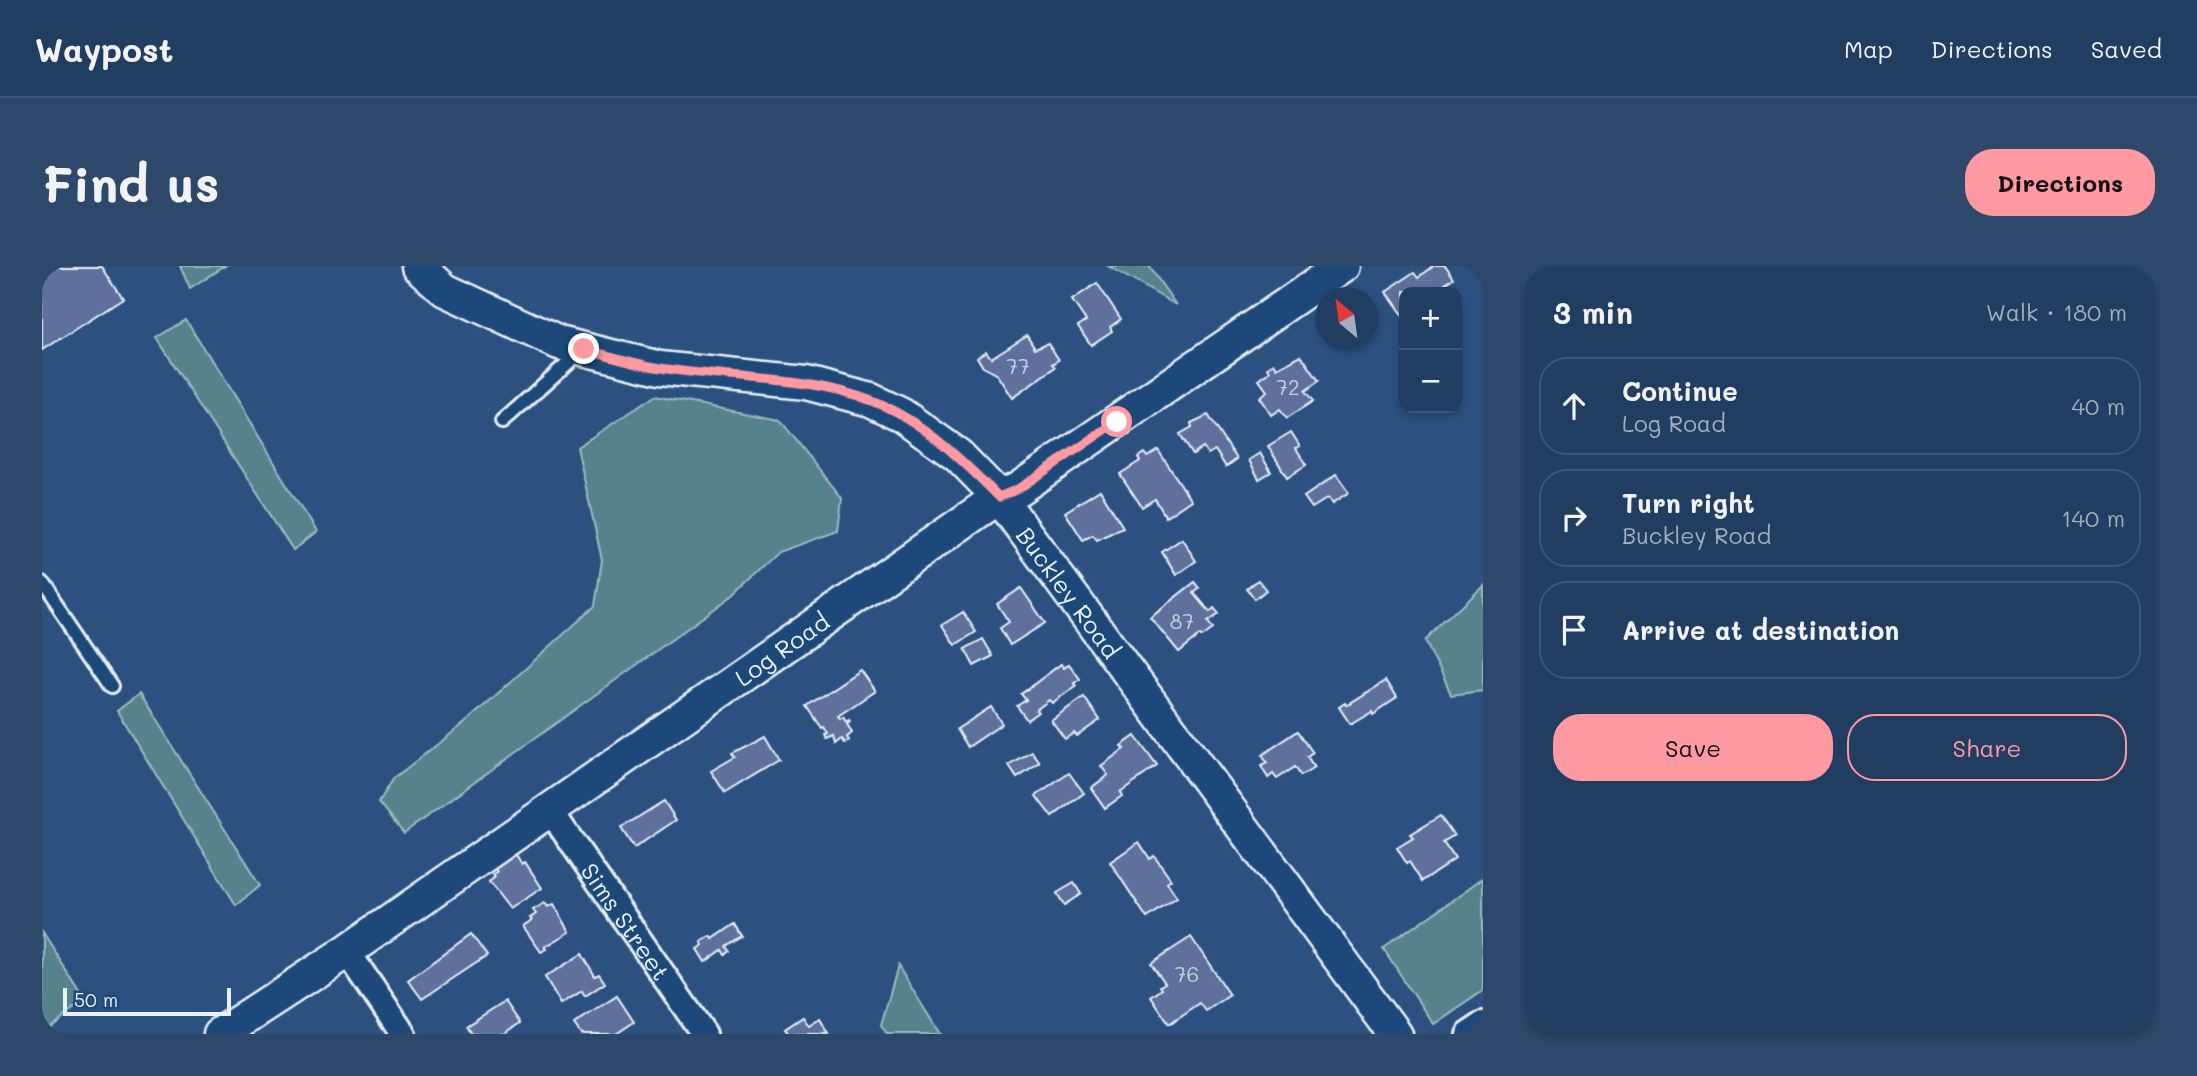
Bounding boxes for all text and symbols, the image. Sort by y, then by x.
text: Waypost [35,27,173,70]
text: Map [1844,33,1893,64]
text: Directions [1931,33,2053,64]
text: Saved [2091,33,2162,64]
button: Directions [1965,149,2155,216]
text: Find us [42,151,220,214]
north arrow [1315,287,1378,350]
map controls [1399,287,1462,413]
button: + [1399,287,1462,350]
text: 3 min [1553,292,1633,332]
text: Walk · 180 m [1986,297,2127,327]
route end [568,333,599,364]
button: − [1399,350,1462,413]
house number: 77 [1006,352,1030,379]
house number: 72 [1276,373,1300,400]
text: Continue [1622,374,1738,408]
icon: ahead [1555,387,1593,425]
text: 40 m [2072,391,2125,421]
route start [1101,406,1132,437]
text: Log Road [1622,408,1726,438]
text: Turn right [1622,486,1755,520]
icon: right [1555,499,1593,537]
text: 140 m [2061,503,2125,533]
street label: Buckley Road [1010,520,1128,664]
text: Buckley Road [1622,520,1771,550]
street label: Log Road [728,605,835,692]
house number: 87 [1170,607,1194,634]
icon: arrive [1555,611,1593,649]
text: Arrive at destination [1622,613,1899,647]
button: Save [1553,714,1833,781]
button: Share [1847,714,2127,781]
street label: Sims Street [575,856,677,986]
house number: 76 [1175,960,1199,987]
scale bar [63,985,231,1017]
text: 50 m [74,987,118,1012]

